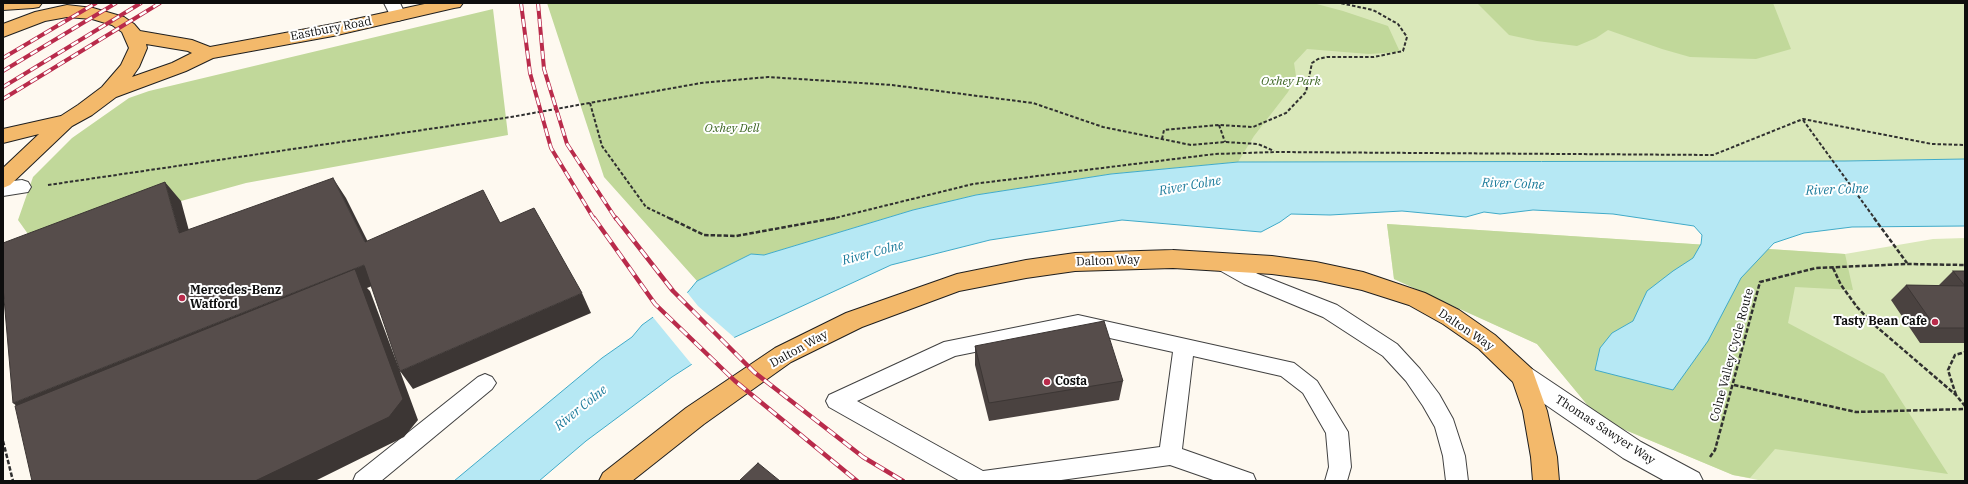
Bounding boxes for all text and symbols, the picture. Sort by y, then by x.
street label: Eastbury Road [289,14,373,44]
park label: Oxhey Park [1261,75,1321,89]
park label: Oxhey Dell [705,122,759,136]
water label: River Colne [1158,173,1222,199]
water label: River Colne [1481,175,1545,193]
water label: River Colne [1805,181,1869,199]
water label: River Colne [841,237,905,269]
street label: Dalton Way [1076,253,1140,269]
place label: Mercedes-Benz Watford [190,284,281,312]
street label: Colne Valley Cycle Route [1707,287,1757,423]
marker: Mercedes-Benz Watford [177,293,187,303]
street label: Dalton Way [1436,306,1496,354]
place label: Tasty Bean Cafe [1833,315,1927,329]
marker: Tasty Bean Cafe [1930,317,1940,327]
street label: Dalton Way [768,327,830,371]
place label: Costa [1055,375,1087,389]
marker: Costa [1042,377,1052,387]
water label: River Colne [552,382,610,434]
street label: Thomas Sawyer Way [1552,392,1658,468]

